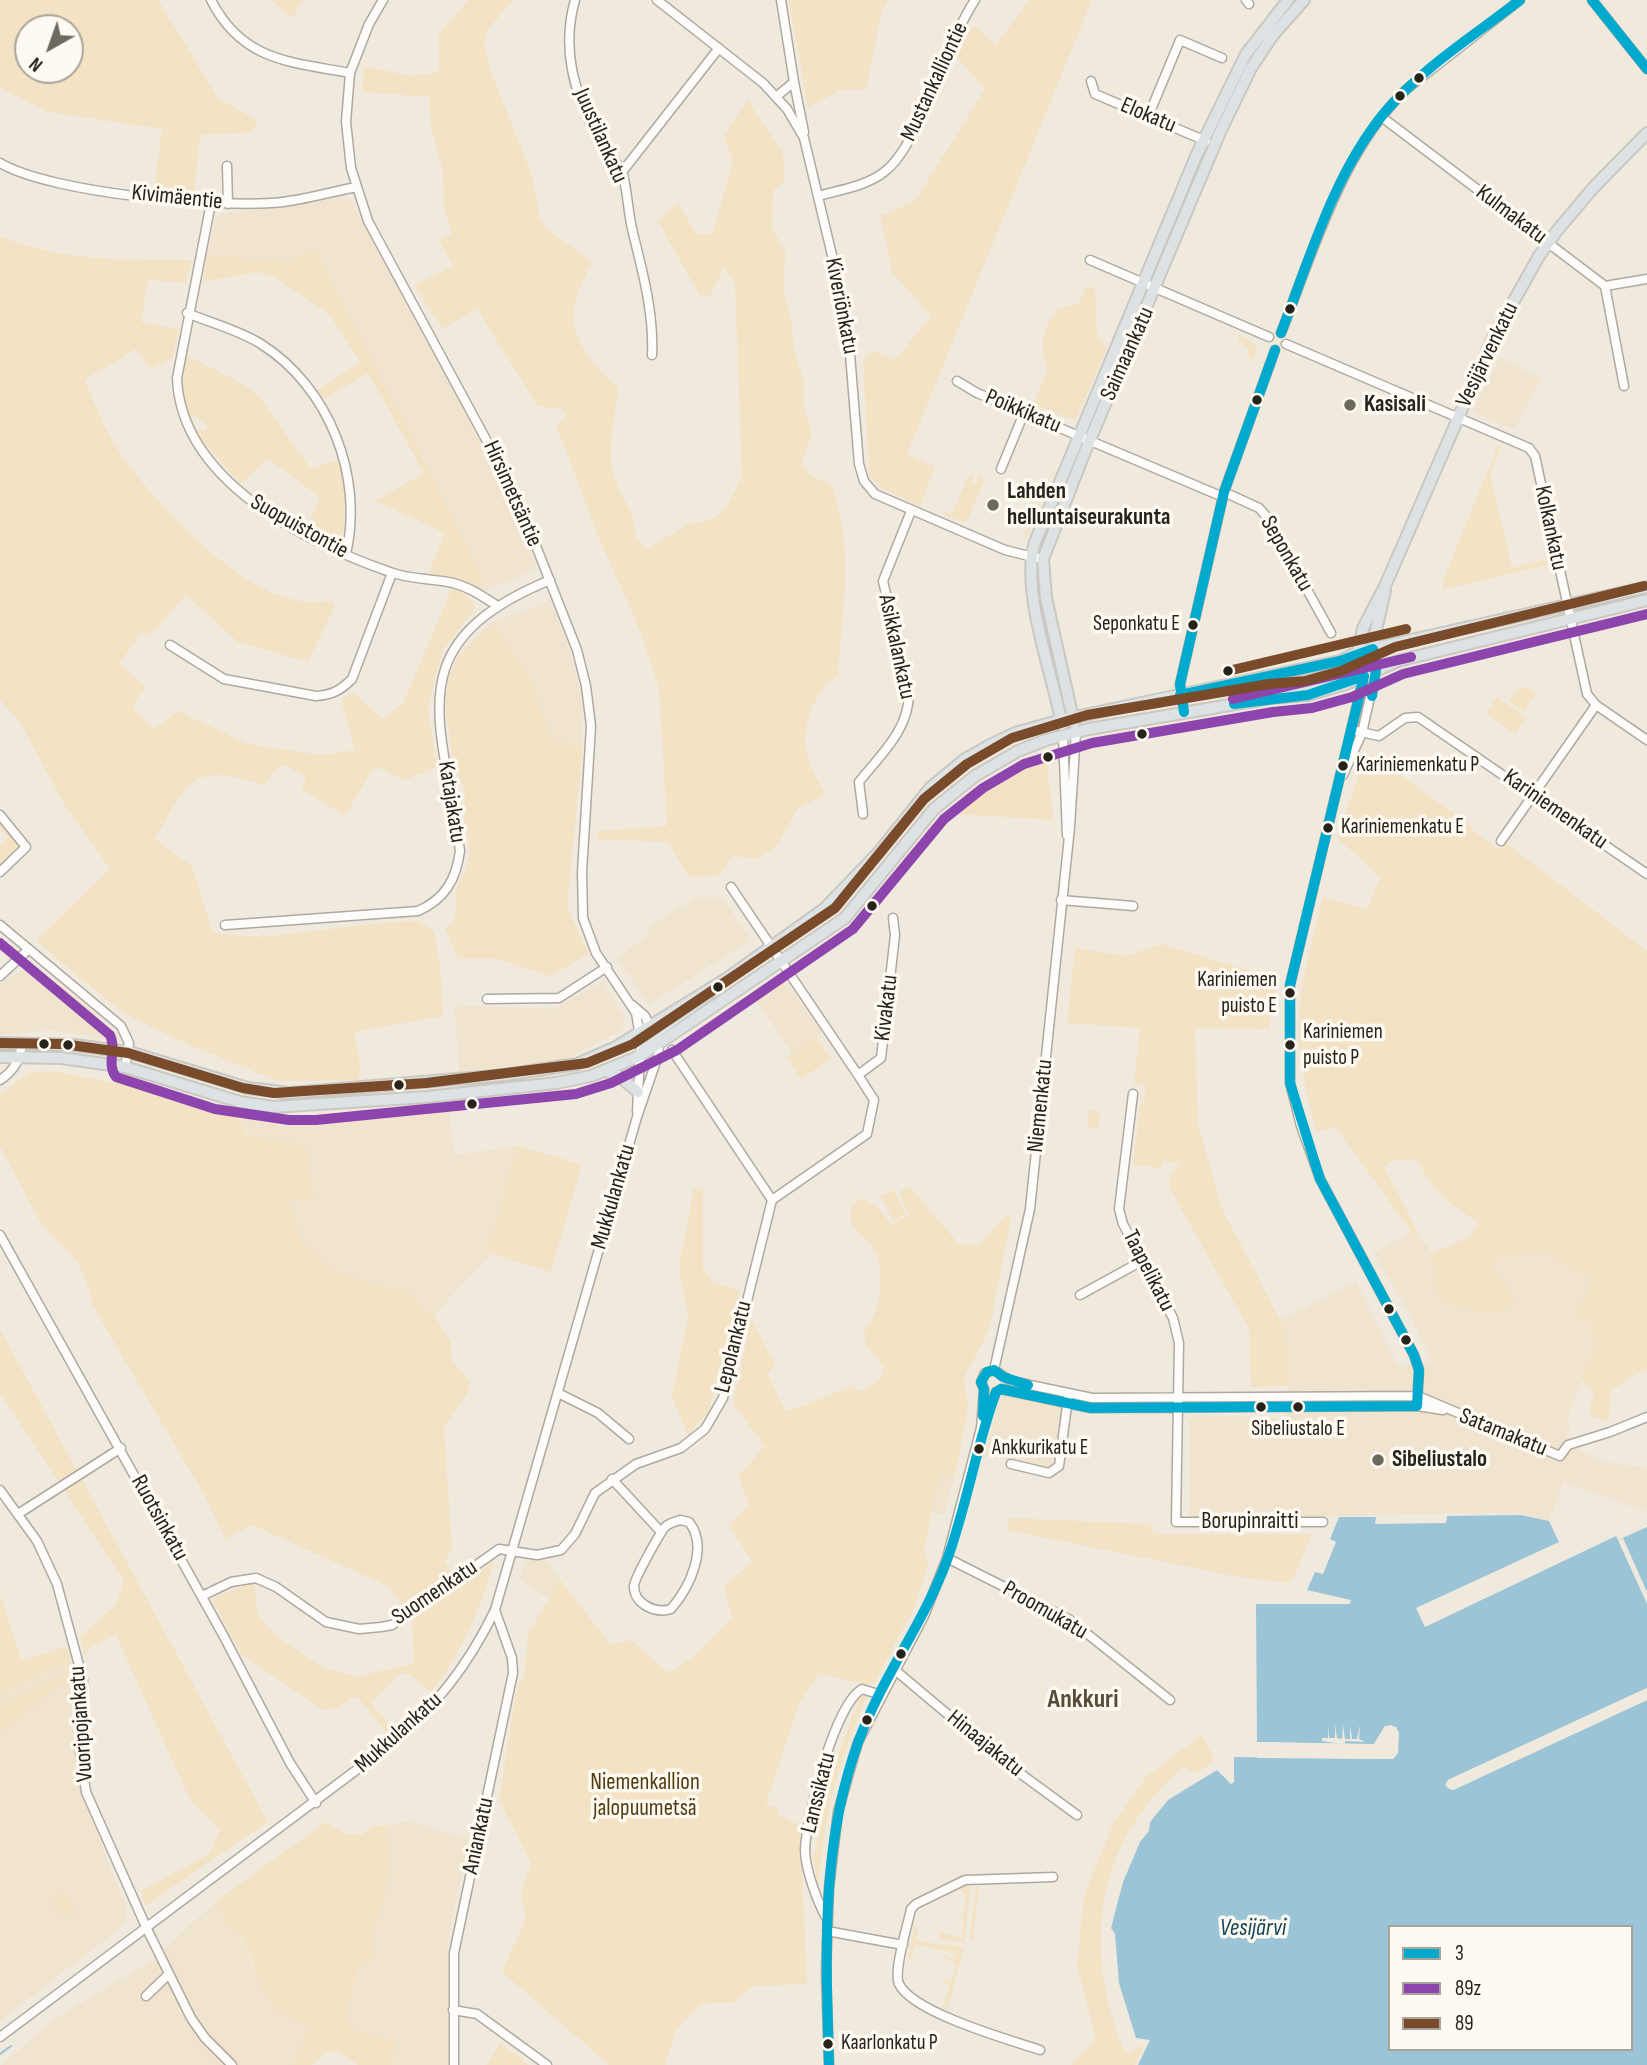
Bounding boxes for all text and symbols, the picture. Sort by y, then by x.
north arrow [14,14,84,84]
street label: Mustankalliontie [895,18,975,146]
text: N [25,52,48,76]
unlabelled marker [1412,71,1426,85]
street label: Juustilankatu [567,84,633,188]
unlabelled marker [1393,89,1407,103]
street label: Elokatu [1116,92,1180,140]
street label: Kulmakatu [1470,179,1552,251]
street label: Kivimäentie [130,180,224,216]
street label: Kiveriönkatu [818,256,864,356]
street label: Vesijärvenkatu [1451,298,1525,412]
unlabelled marker [1283,302,1297,316]
street label: Saimaankatu [1095,303,1161,405]
street label: Poikkikatu [981,384,1065,440]
place label: Kasisali [1364,391,1426,419]
unlabelled marker [1250,393,1264,407]
marker: Kasisali [1342,397,1358,413]
street label: Hirsimetsäntie [476,437,548,551]
place label: Lahden helluntaiseurakunta [1007,478,1170,532]
street label: Kolkankatu [1528,483,1572,573]
street label: Suopuistontie [245,489,353,565]
marker: Lahden helluntaiseurakunta [985,497,1001,513]
street label: Seponkatu [1253,511,1319,597]
street label: Asikkalankatu [871,592,921,702]
place label: Seponkatu E [1093,612,1180,638]
marker: Seponkatu E [1186,618,1200,632]
unlabelled marker [1221,664,1235,678]
unlabelled marker [1135,727,1149,741]
unlabelled marker [1041,750,1055,764]
place label: Kariniemenkatu P [1356,753,1479,779]
street label: Katajakatu [431,759,471,845]
marker: Kariniemenkatu P [1336,759,1350,773]
street label: Kariniemenkatu [1497,764,1613,856]
place label: Kariniemenkatu E [1341,815,1464,841]
marker: Kariniemenkatu E [1321,821,1335,835]
unlabelled marker [865,899,879,913]
place label: Kariniemen puisto E [1197,968,1277,1018]
street label: Kivakatu [869,973,905,1043]
unlabelled marker [711,980,725,994]
marker: Kariniemen puisto E [1283,986,1297,1000]
place label: Kariniemen puisto P [1303,1020,1383,1070]
unlabelled marker [37,1037,51,1051]
unlabelled marker [61,1038,75,1052]
marker: Kariniemen puisto P [1283,1038,1297,1052]
street label: Niemenkatu [1022,1058,1060,1154]
unlabelled marker [392,1078,406,1092]
unlabelled marker [465,1097,479,1111]
street label: Mukkulankatu [586,1141,642,1253]
street label: Taapelikatu [1116,1226,1180,1316]
street label: Lepolankatu [709,1298,759,1396]
unlabelled marker [1382,1302,1396,1316]
unlabelled marker [1399,1333,1413,1347]
unlabelled marker [1254,1400,1268,1414]
marker: Sibeliustalo E [1291,1400,1305,1414]
street label: Satamakatu [1455,1403,1551,1463]
place label: Sibeliustalo E [1251,1417,1345,1443]
place label: Ankkurikatu E [992,1436,1088,1462]
marker: Ankkurikatu E [972,1442,986,1456]
place label: Sibeliustalo [1392,1446,1487,1474]
marker: Sibeliustalo [1370,1452,1386,1468]
street label: Ruotsinkatu [124,1471,194,1565]
street label: Borupinraitti [1201,1508,1299,1536]
street label: Suomenkatu [387,1554,483,1632]
street label: Proomukatu [998,1576,1092,1646]
unlabelled marker [894,1647,908,1661]
street label: Vuoripojankatu [64,1665,100,1783]
district label: Ankkuri [1048,1684,1118,1716]
street label: Mukkulankatu [350,1687,448,1779]
street label: Hinaajakatu [941,1705,1029,1783]
unlabelled marker [860,1713,874,1727]
street label: Lanssikatu [796,1750,842,1836]
park label: Niemenkallion jalopuumetsä [590,1769,700,1823]
street label: Aniankatu [457,1795,501,1877]
water label: Vesijärvi [1220,1915,1286,1943]
legend [1388,1925,1633,2051]
text: 3 [1455,1941,1464,1966]
text: 89z [1455,1976,1481,2001]
text: 89 [1455,2011,1474,2036]
place label: Kaarlonkatu P [841,2031,938,2057]
marker: Kaarlonkatu P [821,2037,835,2051]

